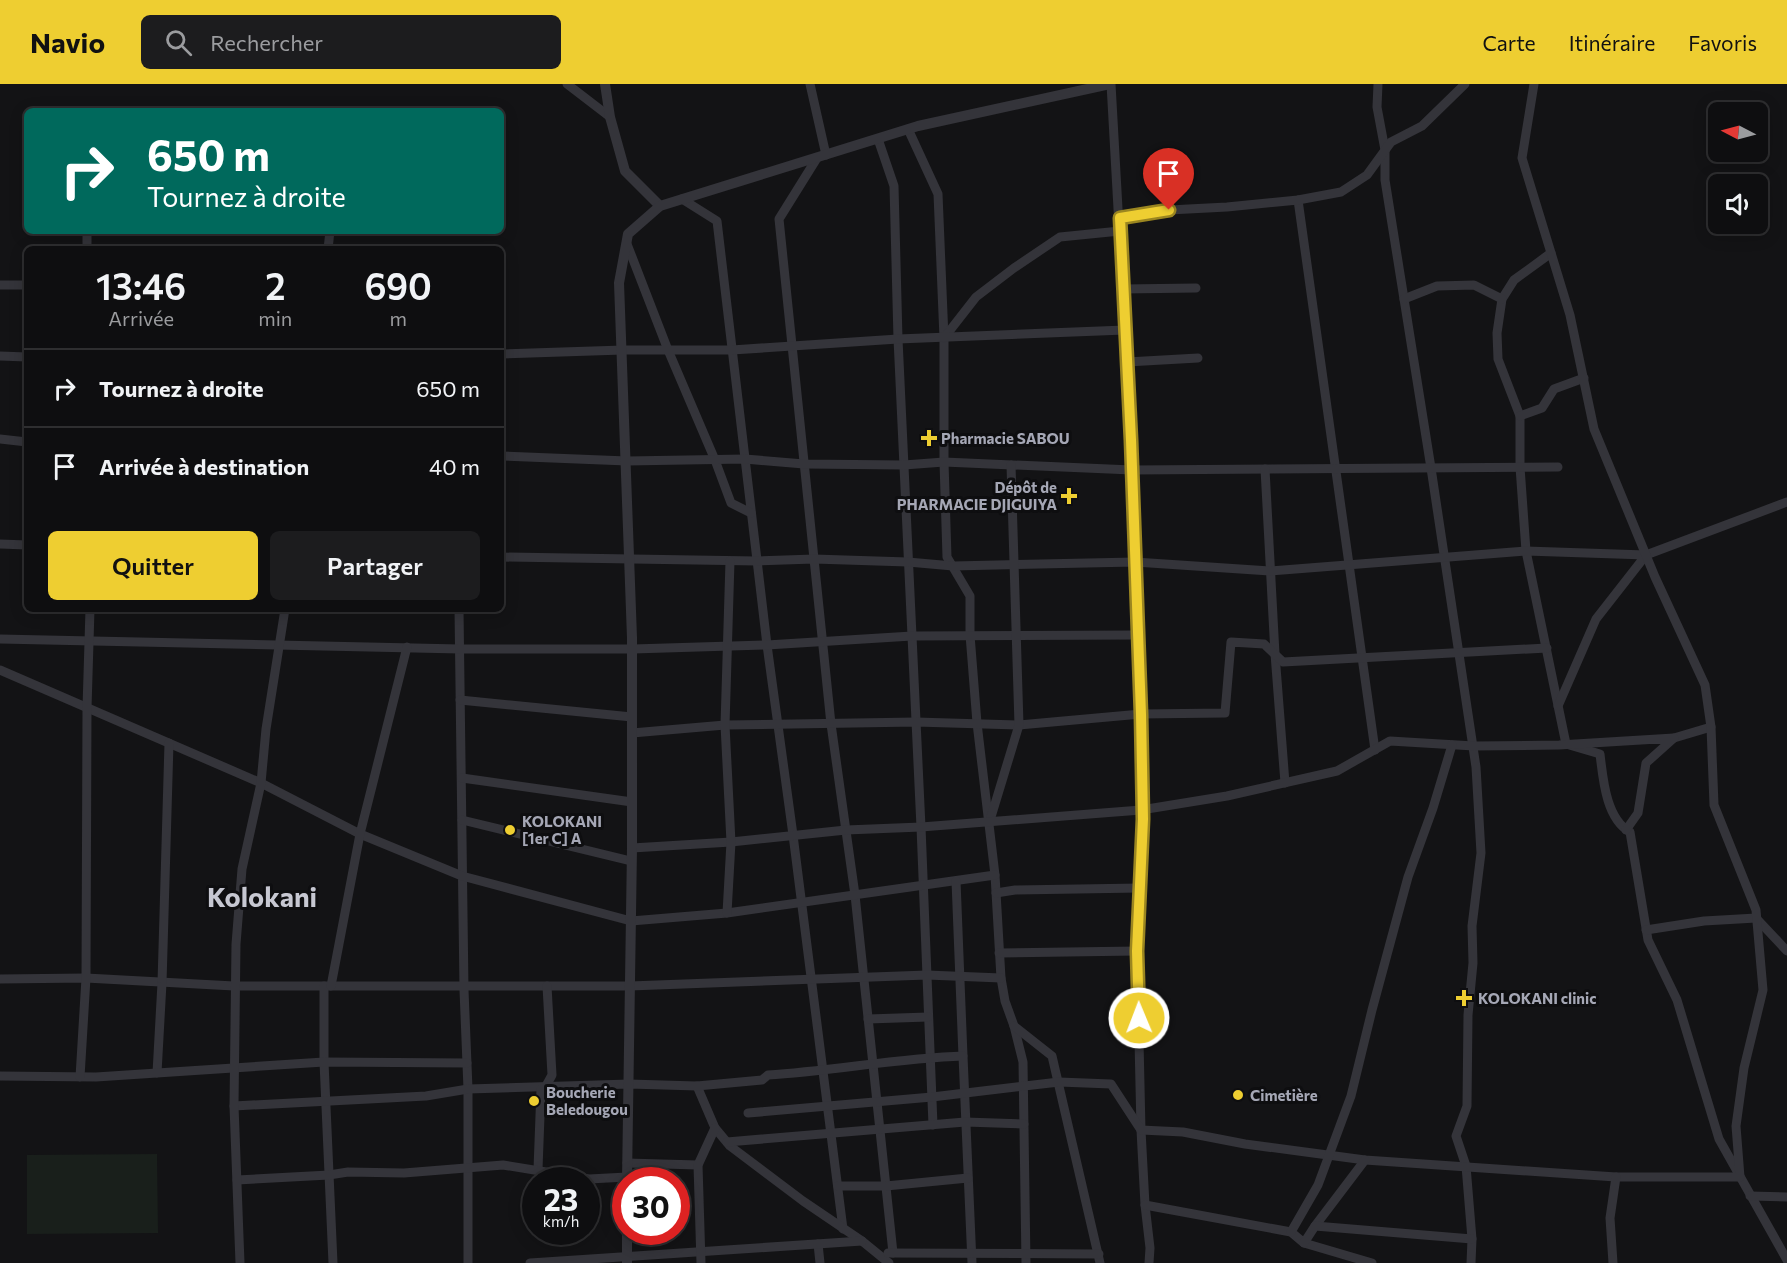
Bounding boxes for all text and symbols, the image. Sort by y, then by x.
search box [141,15,561,69]
text: Navio [30,25,105,59]
icon: search [162,26,195,59]
text: Rechercher [210,29,323,56]
text: Carte [1482,30,1536,55]
text: Itinéraire [1569,30,1655,55]
text: Favoris [1688,30,1757,55]
north arrow [1708,102,1768,162]
map controls [1708,102,1768,234]
text: 650 m [147,128,270,180]
icon: right [48,132,126,210]
pin [1143,148,1194,210]
icon: arrive [1152,157,1185,190]
button: sound [1708,174,1768,234]
text: Tournez à droite [147,180,346,213]
text: 13:46 [96,263,186,307]
text: 2 [265,263,285,307]
text: 690 [364,263,432,307]
text: Arrivée [108,306,174,330]
text: min [258,306,292,330]
text: m [389,306,407,330]
icon: right [48,372,81,405]
text: Tournez à droite [99,375,264,402]
text: 650 m [416,375,480,402]
place label: Pharmacie SABOU [941,429,1070,447]
marker: Pharmacie SABOU [922,431,936,445]
icon: arrive [48,450,81,483]
text: Arrivée à destination [99,453,309,480]
text: 40 m [429,453,480,480]
place label: Dépôt de PHARMACIE DJIGUIYA [897,478,1057,513]
marker: Dépôt de PHARMACIE DJIGUIYA [1062,489,1076,503]
button: Quitter [48,531,258,600]
button: Partager [270,531,480,600]
place label: KOLOKANI [1er C] A [522,812,602,847]
marker: KOLOKANI [1er C] A [503,823,517,837]
district label: Kolokani [207,880,317,913]
position arrow [1107,986,1171,1050]
marker: KOLOKANI clinic [1455,989,1473,1007]
place label: KOLOKANI clinic [1478,989,1597,1007]
place label: Boucherie Beledougou [546,1083,628,1118]
place label: Cimetière [1250,1086,1318,1104]
marker: Cimetière [1231,1088,1245,1102]
marker: Boucherie Beledougou [527,1094,541,1108]
speed limit sign: 30 [612,1167,690,1245]
text: 23 [544,1180,578,1217]
text: km/h [543,1212,579,1230]

